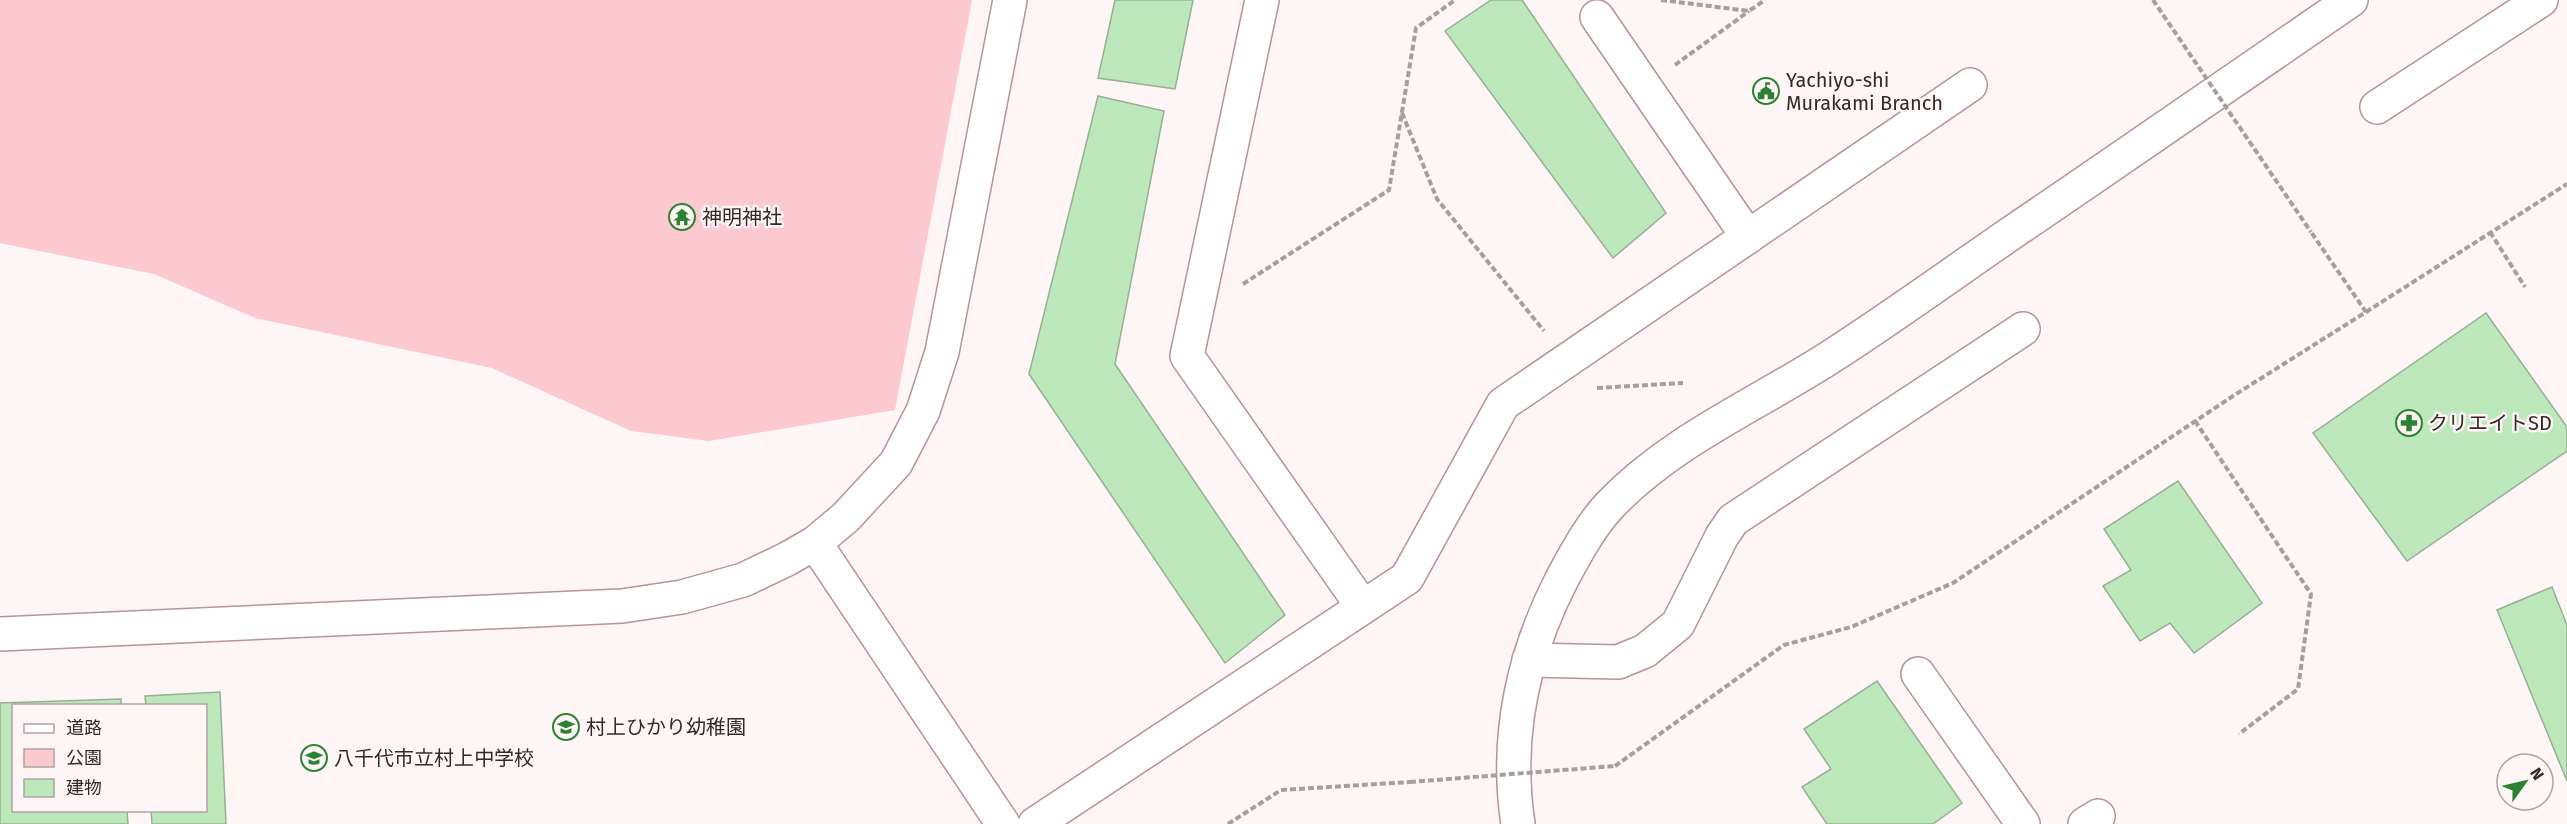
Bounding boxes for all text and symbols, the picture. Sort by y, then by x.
place label: Yachiyo-shi Murakami Branch [1786,68,1943,115]
public building icon: Yachiyo-shi Murakami Branch [1751,76,1781,106]
temple icon: 神明神社 [667,202,697,232]
place label: 神明神社 [702,205,782,229]
pharmacy icon: クリエイトSD [2394,408,2424,438]
place label: クリエイトSD [2428,411,2552,435]
legend [12,704,207,812]
school or university icon: 村上ひかり幼稚園 [551,712,581,742]
place label: 村上ひかり幼稚園 [586,715,746,739]
text: 道路 [66,717,102,739]
school or university icon: 八千代市立村上中学校 [299,743,329,773]
place label: 八千代市立村上中学校 [334,746,534,770]
text: 公園 [66,747,102,769]
north arrow [2495,752,2555,812]
text: N [2526,764,2548,784]
text: 建物 [66,777,102,799]

